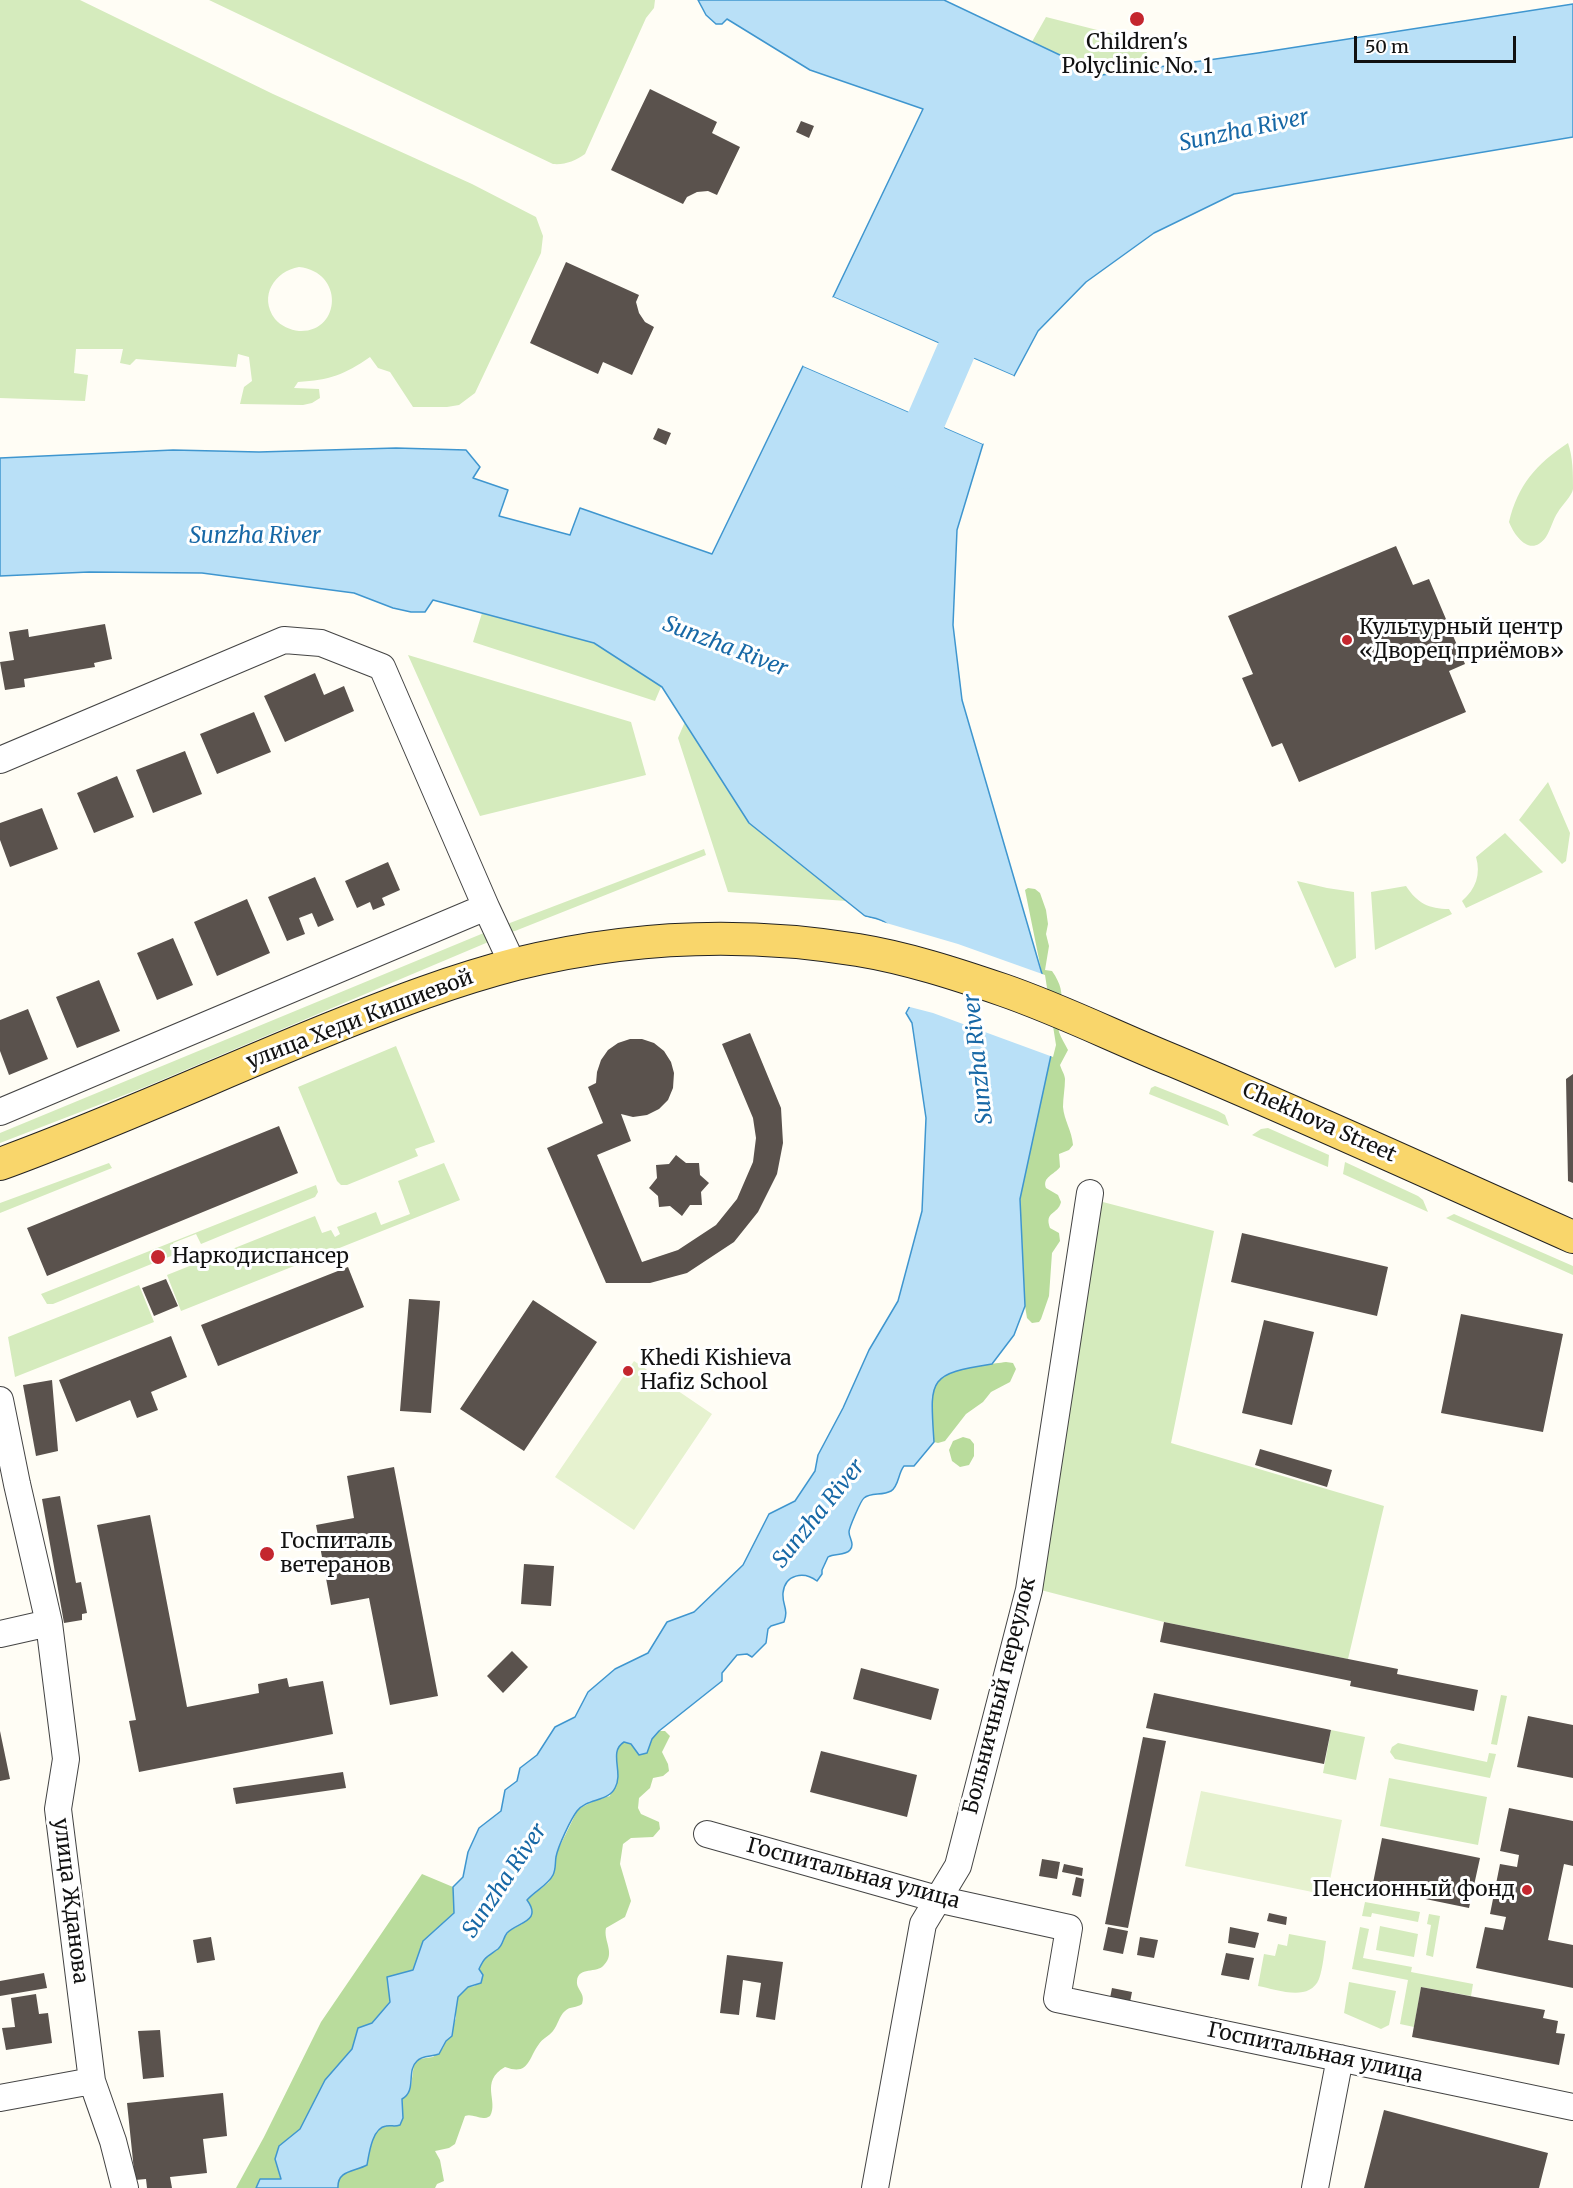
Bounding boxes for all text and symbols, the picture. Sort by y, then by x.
marker: Children's Polyclinic No. 1 [1128,10,1146,28]
scale bar [1357,24,1519,62]
place label: Children's Polyclinic No. 1 [1062,30,1212,80]
text: 50 m [1365,35,1409,58]
water label: Sunzha River [1177,104,1311,158]
water label: Sunzha River [189,524,321,550]
water label: Sunzha River [659,611,791,683]
place label: Культурный центр «Дворец приёмов» [1359,615,1564,665]
marker: Культурный центр «Дворец приёмов» [1340,633,1354,647]
street label: улица Хеди Кишиевой [243,965,477,1075]
water label: Sunzha River [959,992,999,1126]
street label: Chekhova Street [1238,1078,1400,1168]
place label: Наркодиспансер [172,1244,349,1270]
marker: Наркодиспансер [149,1248,167,1266]
place label: Khedi Kishieva Hafiz School [640,1346,792,1396]
marker: Khedi Kishieva Hafiz School [621,1364,635,1378]
water label: Sunzha River [767,1455,871,1573]
place label: Госпиталь ветеранов [280,1529,392,1579]
marker: Госпиталь ветеранов [258,1545,276,1563]
street label: Больничный переулок [958,1575,1042,1817]
street label: улица Жданова [47,1817,93,1985]
water label: Sunzha River [457,1819,553,1943]
street label: Госпитальная улица [744,1833,962,1915]
place label: Пенсионный фонд [1312,1877,1515,1903]
marker: Пенсионный фонд [1520,1883,1534,1897]
street label: Госпитальная улица [1205,2018,1425,2088]

